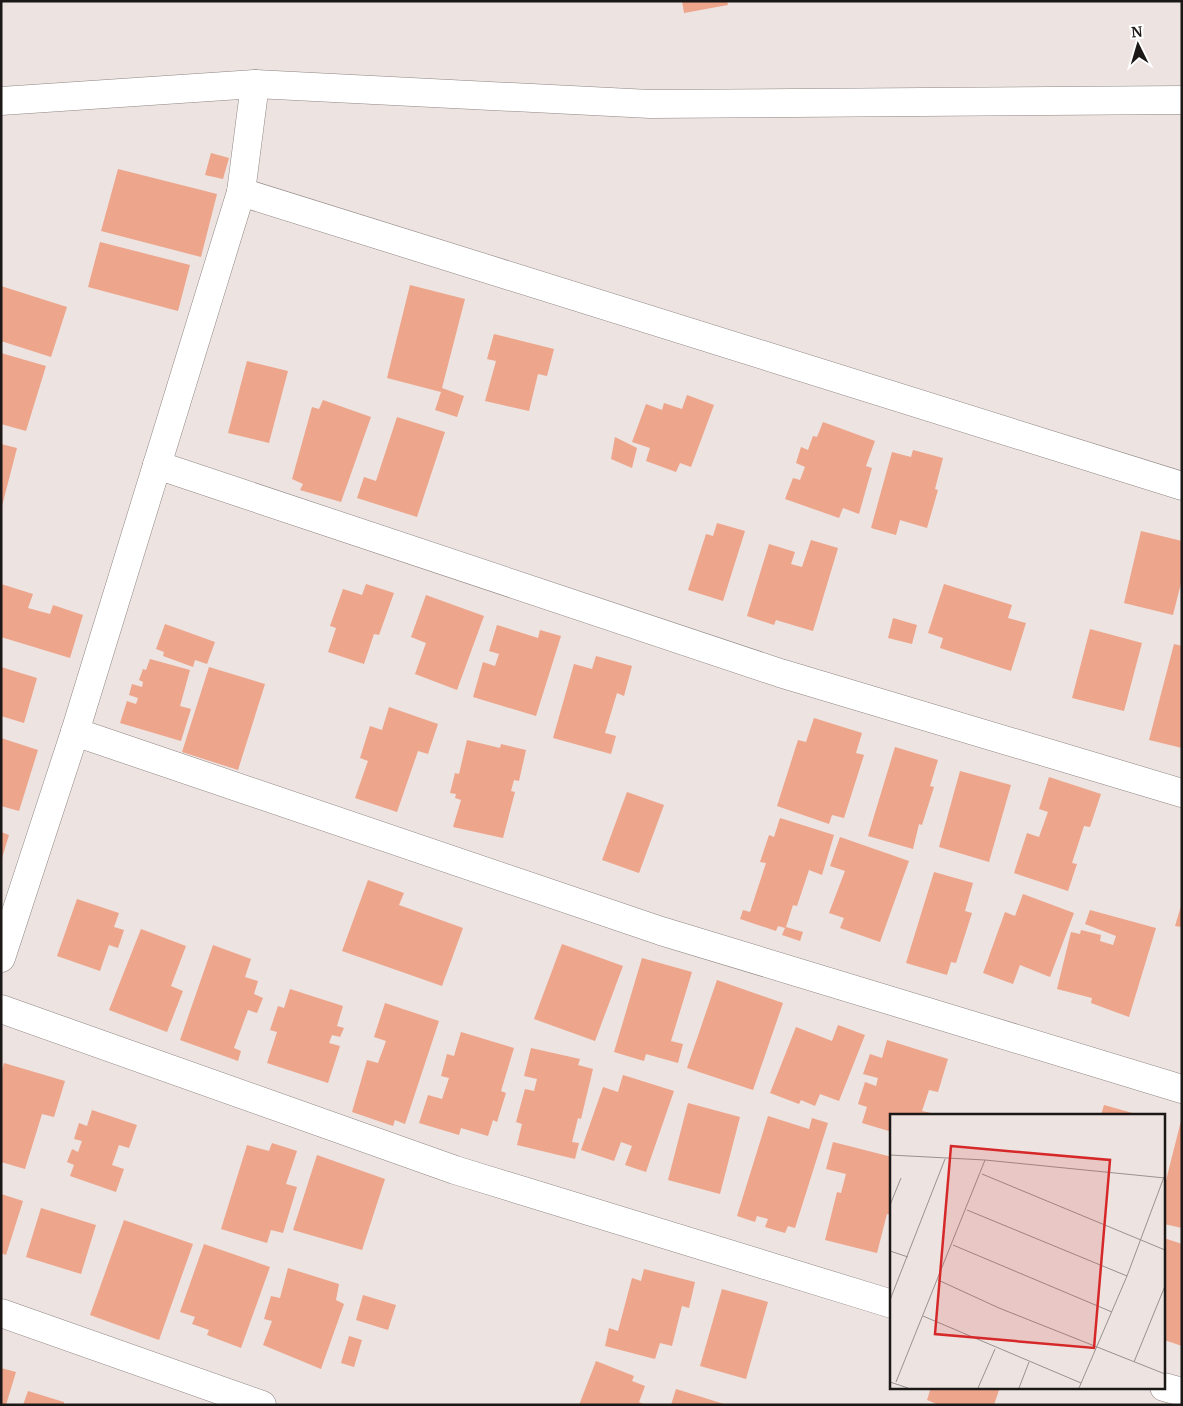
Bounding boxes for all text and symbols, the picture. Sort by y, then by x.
north arrow [1113,20,1163,70]
text: N [1131,23,1143,41]
inset map [890,1114,1166,1388]

